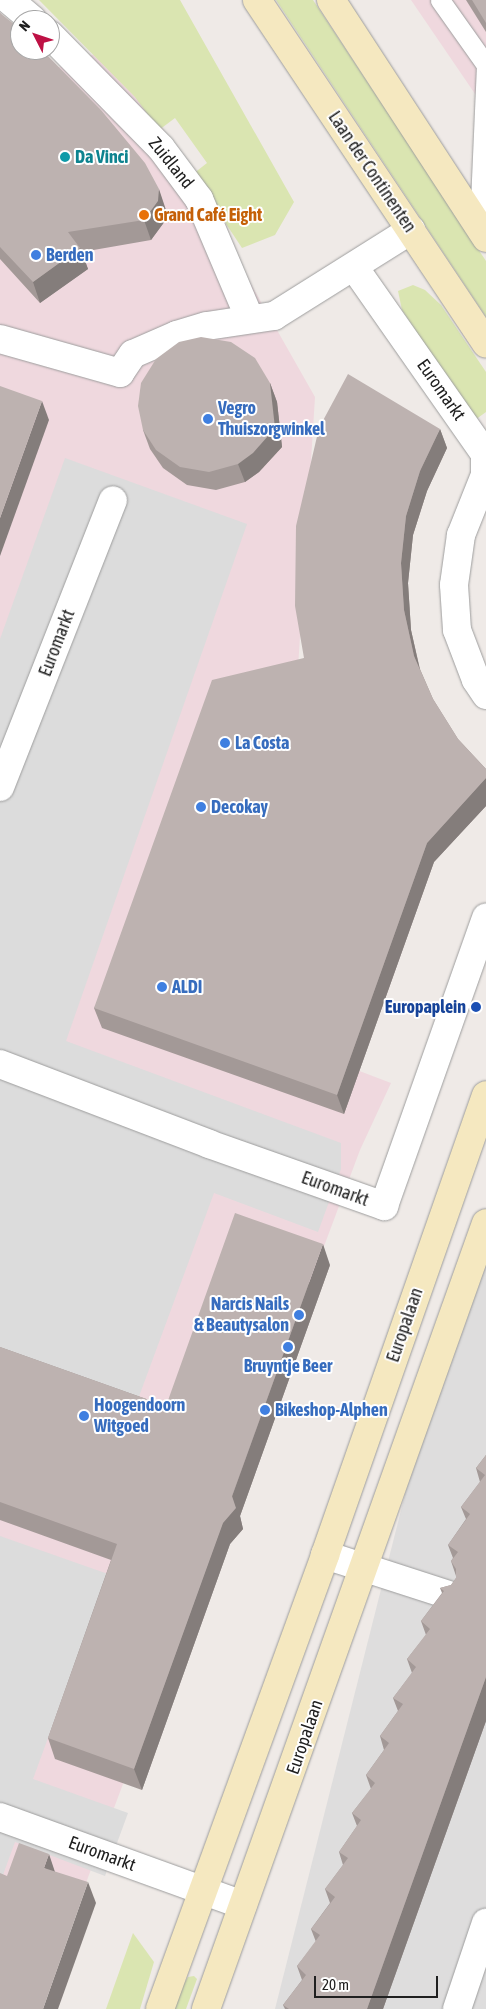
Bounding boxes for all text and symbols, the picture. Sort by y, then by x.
north arrow [10,10,60,60]
text: N [16,17,33,34]
street label: Laan der Continenten [323,107,421,237]
street label: Zuidland [144,133,198,193]
place label: Da Vinci [75,146,128,168]
marker: Da Vinci [59,151,71,163]
place label: Grand Café Eight [154,204,262,226]
marker: Grand Café Eight [138,209,150,221]
place label: Berden [46,244,93,266]
marker: Berden [30,249,42,261]
street label: Euromarkt [412,355,470,425]
place label: Vegro Thuiszorgwinkel [218,398,325,440]
marker: Vegro Thuiszorgwinkel [202,413,214,425]
street label: Euromarkt [34,607,80,679]
place label: La Costa [235,732,289,754]
marker: La Costa [219,737,231,749]
place label: Decokay [211,796,268,818]
marker: Decokay [195,801,207,813]
place label: ALDI [172,976,202,998]
marker: ALDI [156,981,168,993]
place label: Europaplein [385,996,466,1018]
marker: Europaplein [470,1001,482,1013]
street label: Euromarkt [298,1167,372,1211]
street label: Europalaan [382,1285,428,1365]
place label: Narcis Nails & Beautysalon [194,1294,289,1336]
marker: Narcis Nails & Beautysalon [293,1309,305,1321]
marker: Bruyntje Beer [282,1341,294,1353]
place label: Bruyntje Beer [244,1355,332,1377]
place label: Hoogendoorn Witgoed [94,1395,185,1438]
place label: Bikeshop-Alphen [275,1399,388,1421]
marker: Bikeshop-Alphen [259,1404,271,1416]
marker: Hoogendoorn Witgoed [78,1410,90,1422]
street label: Europalaan [282,1697,328,1777]
street label: Euromarkt [65,1832,139,1876]
scale bar [316,1966,440,1998]
text: 20 m [322,1976,349,1993]

